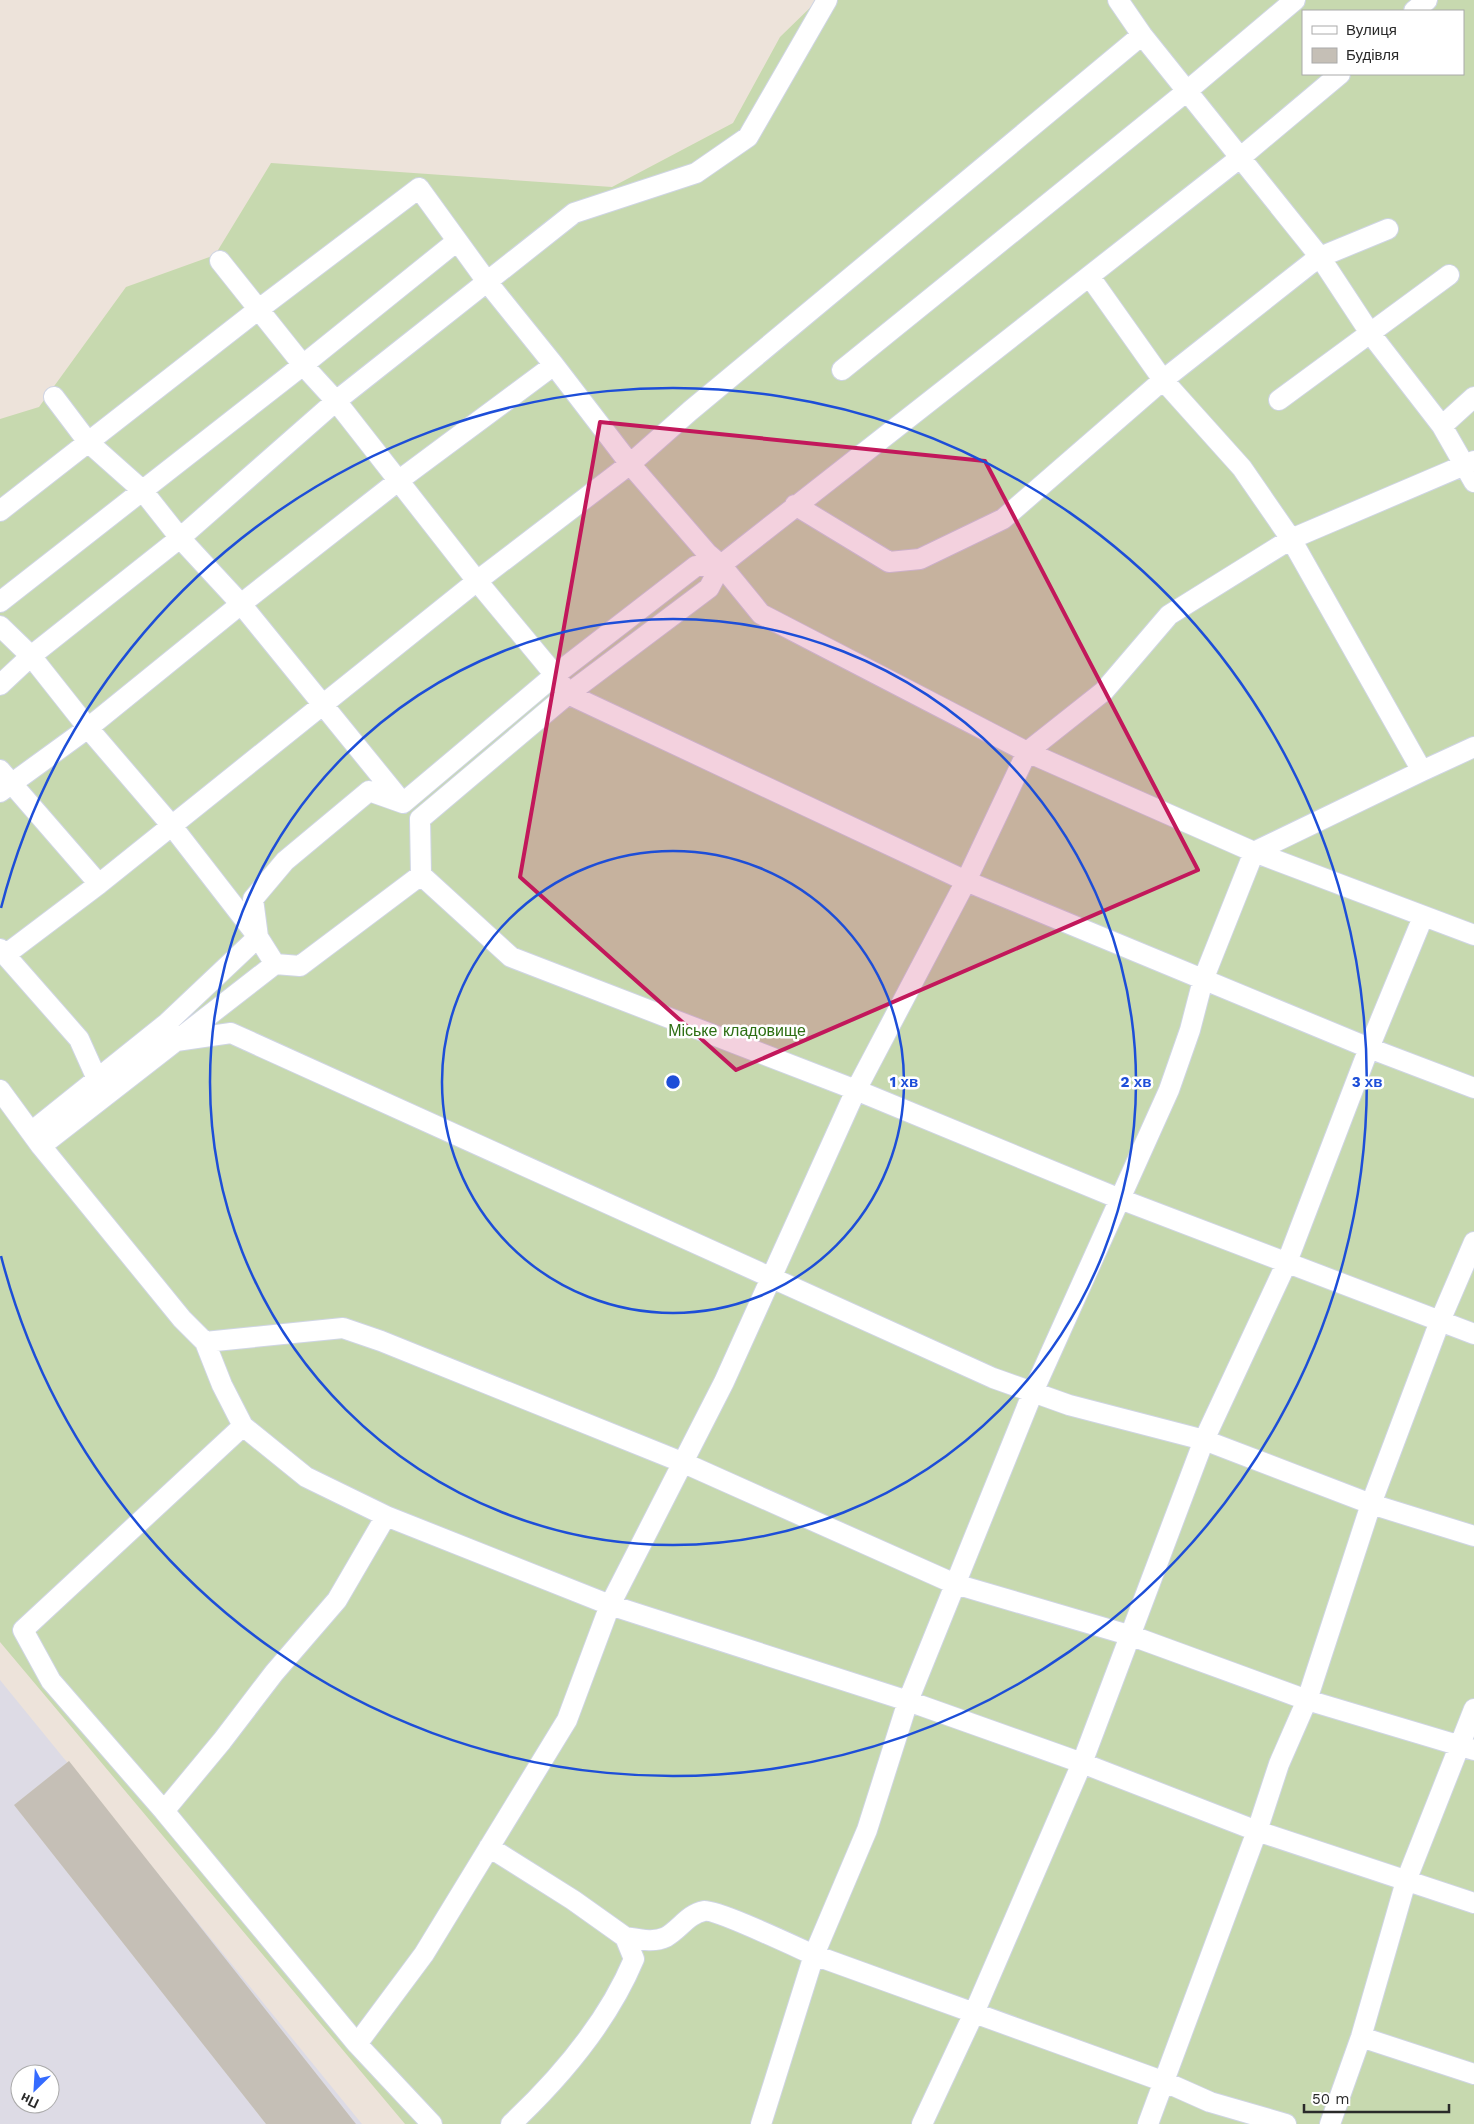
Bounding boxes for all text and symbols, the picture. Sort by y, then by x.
legend [1302,10,1464,75]
text: Вулиця [1346,21,1397,39]
text: Будівля [1346,46,1399,64]
park label: Міське кладовище [668,1021,806,1040]
centre of rings [664,1073,682,1091]
text: 1 хв [890,1073,918,1091]
text: 2 хв [1121,1073,1151,1091]
text: 3 хв [1352,1073,1382,1091]
north arrow [10,2064,60,2114]
scale bar [1304,2082,1449,2114]
text: Пн [18,2090,41,2112]
text: 50 m [1312,2090,1349,2108]

